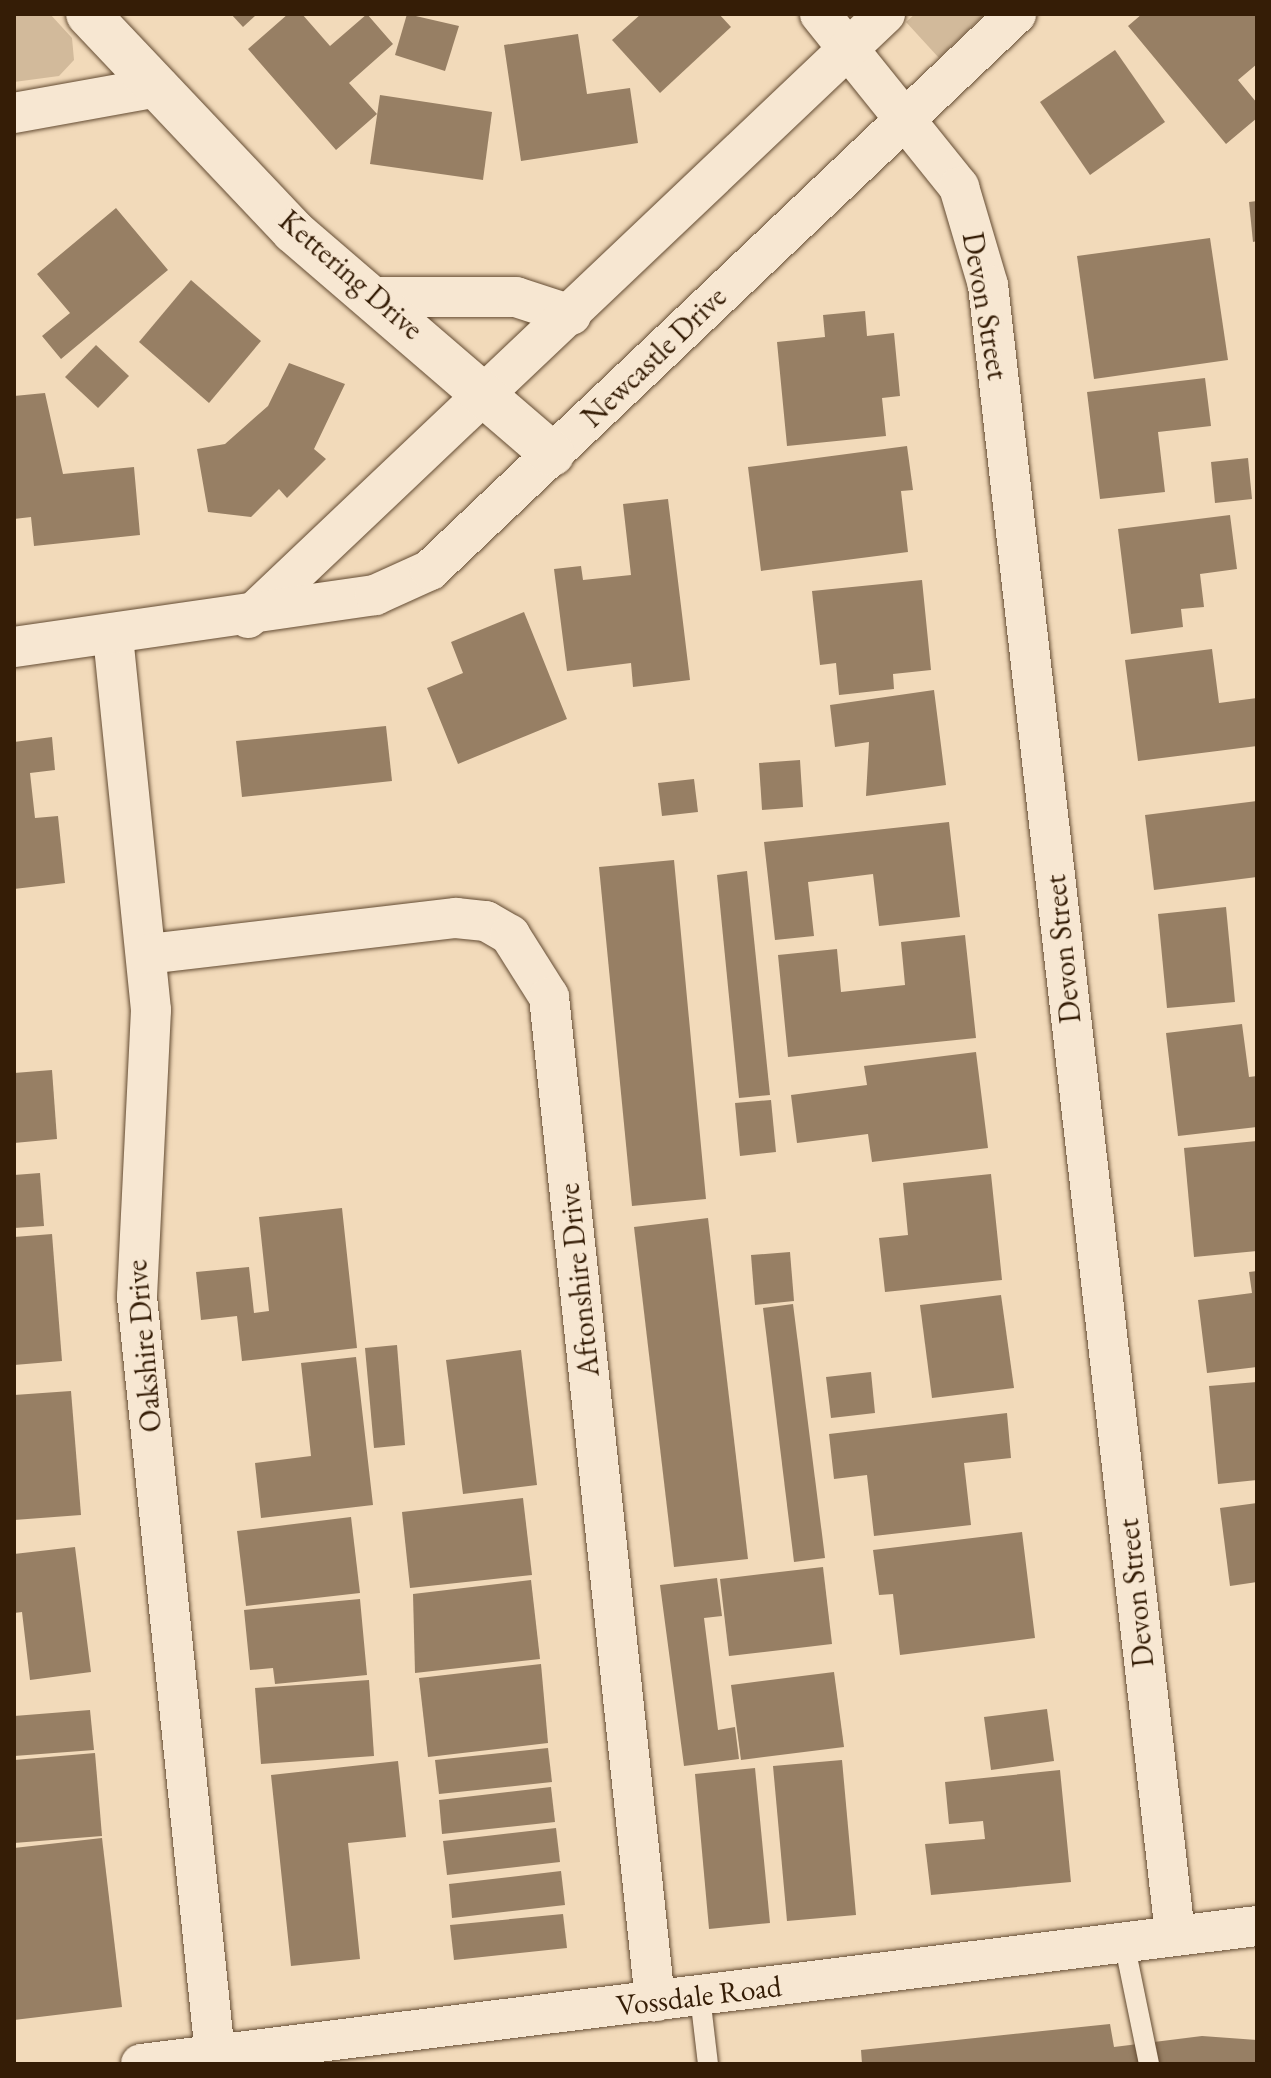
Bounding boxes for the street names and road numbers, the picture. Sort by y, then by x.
street label: Kettering Drive [272,203,430,347]
street label: Devon Street [954,229,1016,383]
street label: Newcastle Drive [574,279,734,435]
street label: Devon Street [1037,873,1089,1025]
street label: Aftonshire Drive [551,1181,607,1379]
street label: Oakshire Drive [119,1258,169,1434]
street label: Devon Street [1110,1517,1162,1669]
street label: Vossdale Road [614,1968,784,2024]

